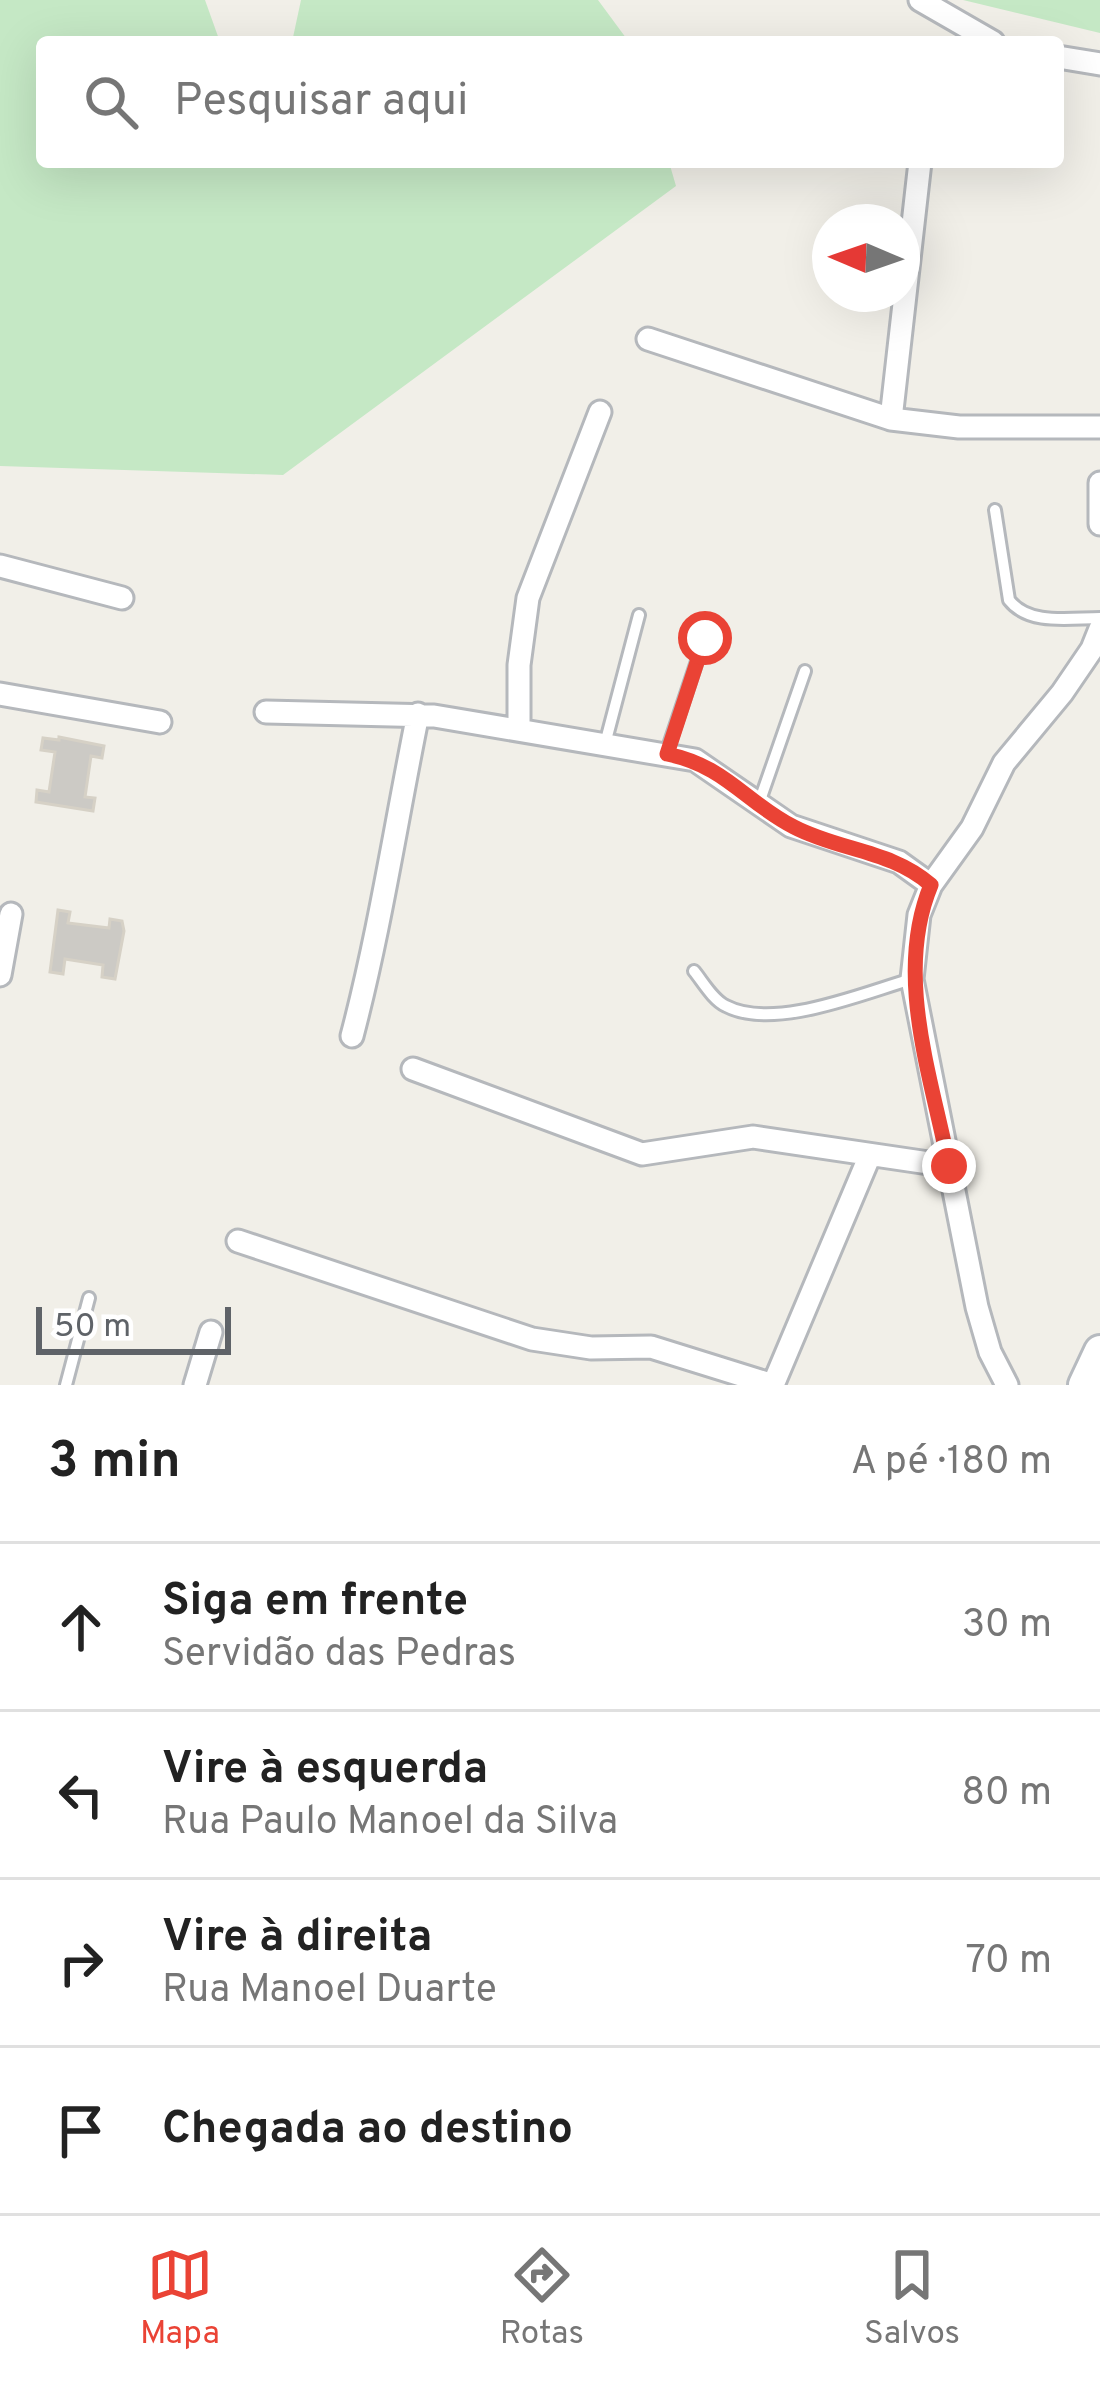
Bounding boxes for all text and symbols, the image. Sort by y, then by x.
search box [36,36,1064,168]
icon: search [78,69,144,135]
text: Pesquisar aqui [174,74,468,131]
north arrow [812,204,920,312]
route start [678,611,732,665]
route end [922,1139,976,1193]
scale bar [36,1301,231,1354]
text: 50 m [54,1307,131,1349]
text: 3 min [48,1431,181,1496]
text: A pé · 180 m [851,1439,1052,1488]
text: Siga em frente [162,1574,468,1631]
icon: ahead [48,1594,114,1660]
text: 30 m [962,1602,1052,1651]
text: Servidão das Pedras [162,1631,516,1680]
text: Vire à esquerda [162,1742,488,1799]
icon: left [48,1762,114,1828]
text: 80 m [961,1770,1052,1819]
text: Rua Paulo Manoel da Silva [162,1799,618,1848]
text: Vire à direita [162,1910,432,1967]
icon: right [48,1930,114,1996]
text: 70 m [966,1938,1052,1987]
text: Rua Manoel Duarte [162,1967,497,2016]
icon: arrive [48,2098,114,2164]
text: Chegada ao destino [162,2102,573,2159]
tab: Mapa [140,2242,220,2356]
tab: Rotas [500,2242,584,2356]
tab: Salvos [864,2242,960,2356]

